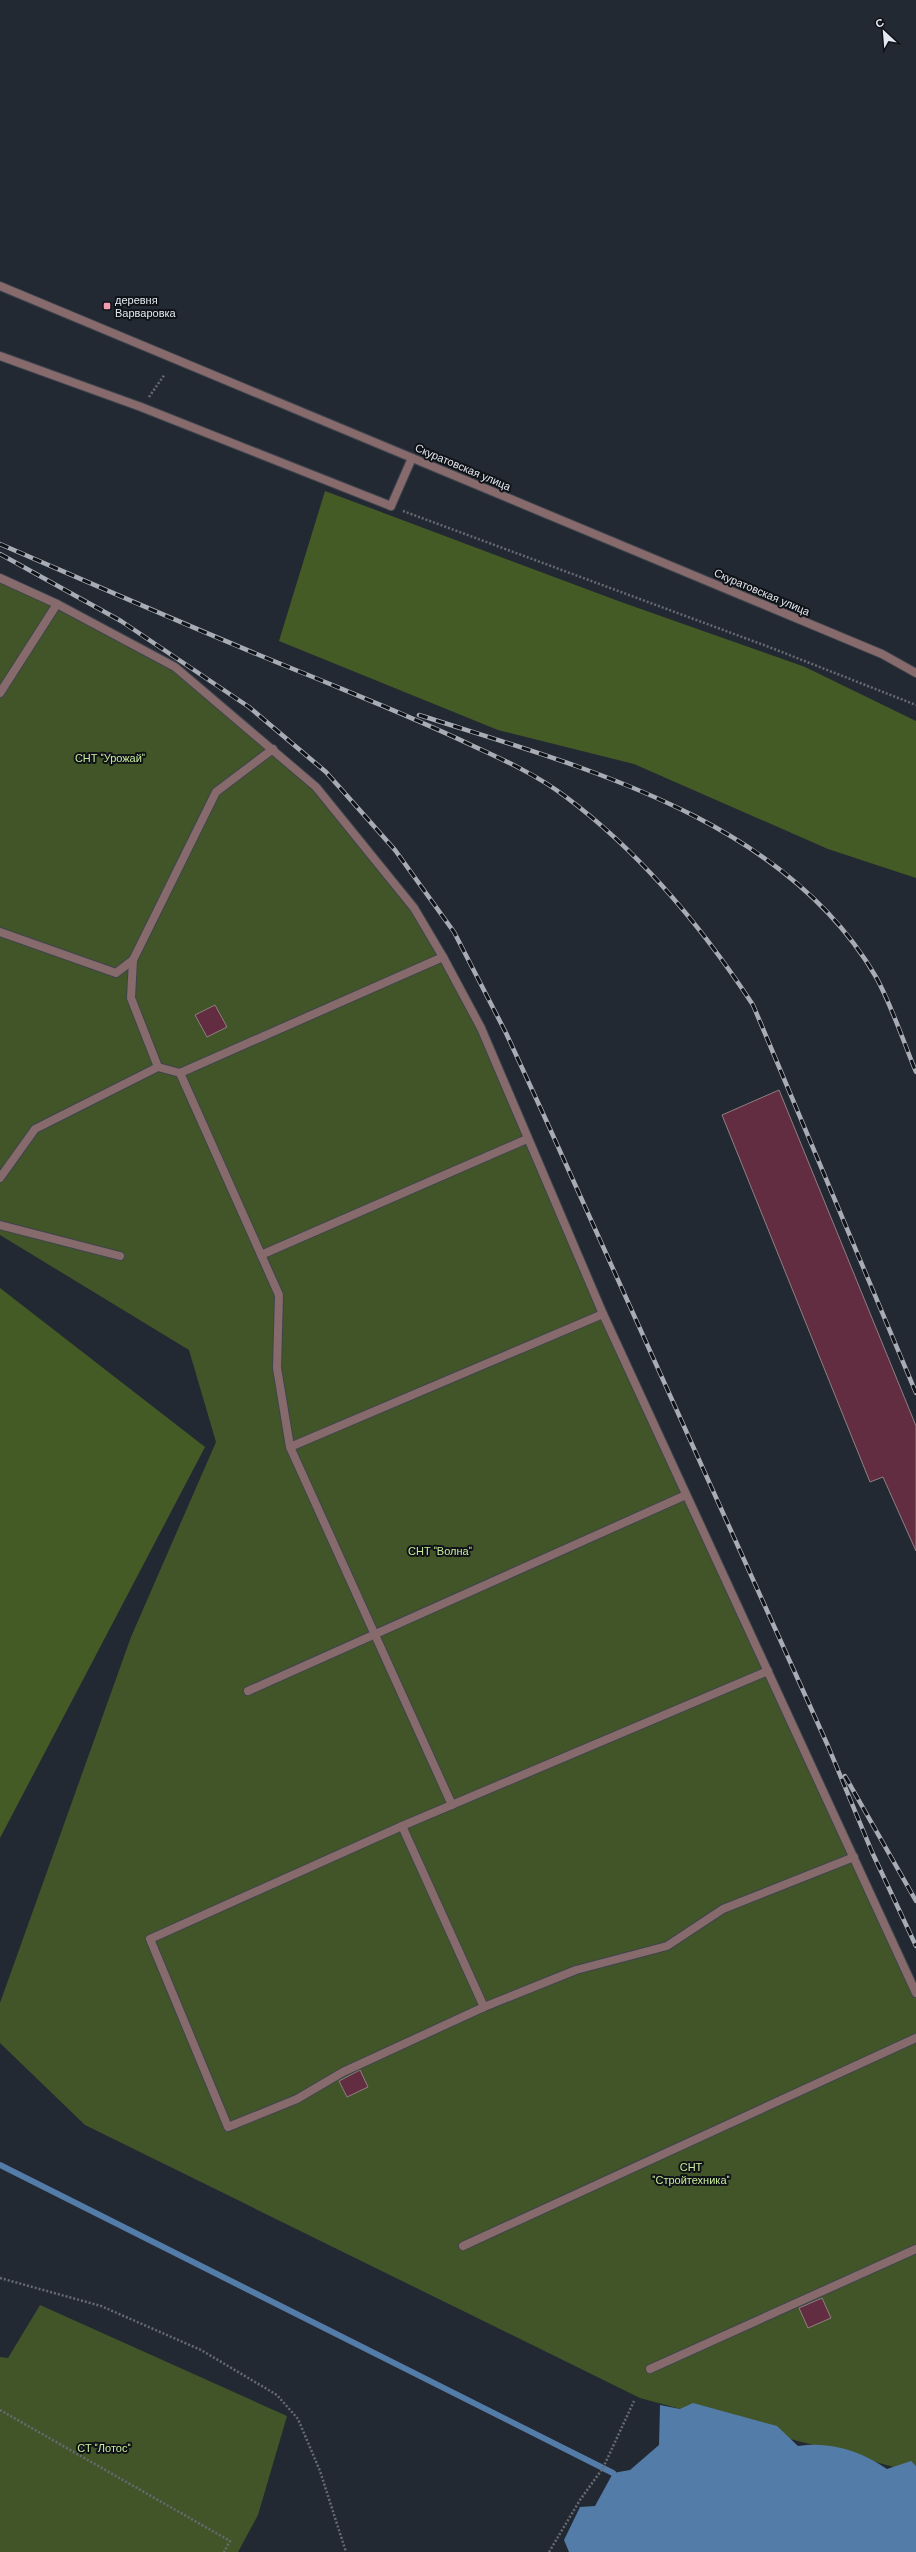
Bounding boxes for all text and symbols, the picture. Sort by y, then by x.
north arrow [864,12,904,52]
text: С [873,15,886,31]
place label: деревня Варваровка [115,293,177,320]
marker: деревня Варваровка [102,301,112,311]
street label: Скуратовская улица [413,440,514,494]
street label: Скуратовская улица [712,565,813,619]
park label: СНТ "Урожай" [75,751,145,765]
park label: СНТ "Волна" [408,1544,472,1558]
park label: СНТ "Стройтехника" [652,2160,730,2187]
park label: СТ "Лотос" [77,2441,131,2455]

